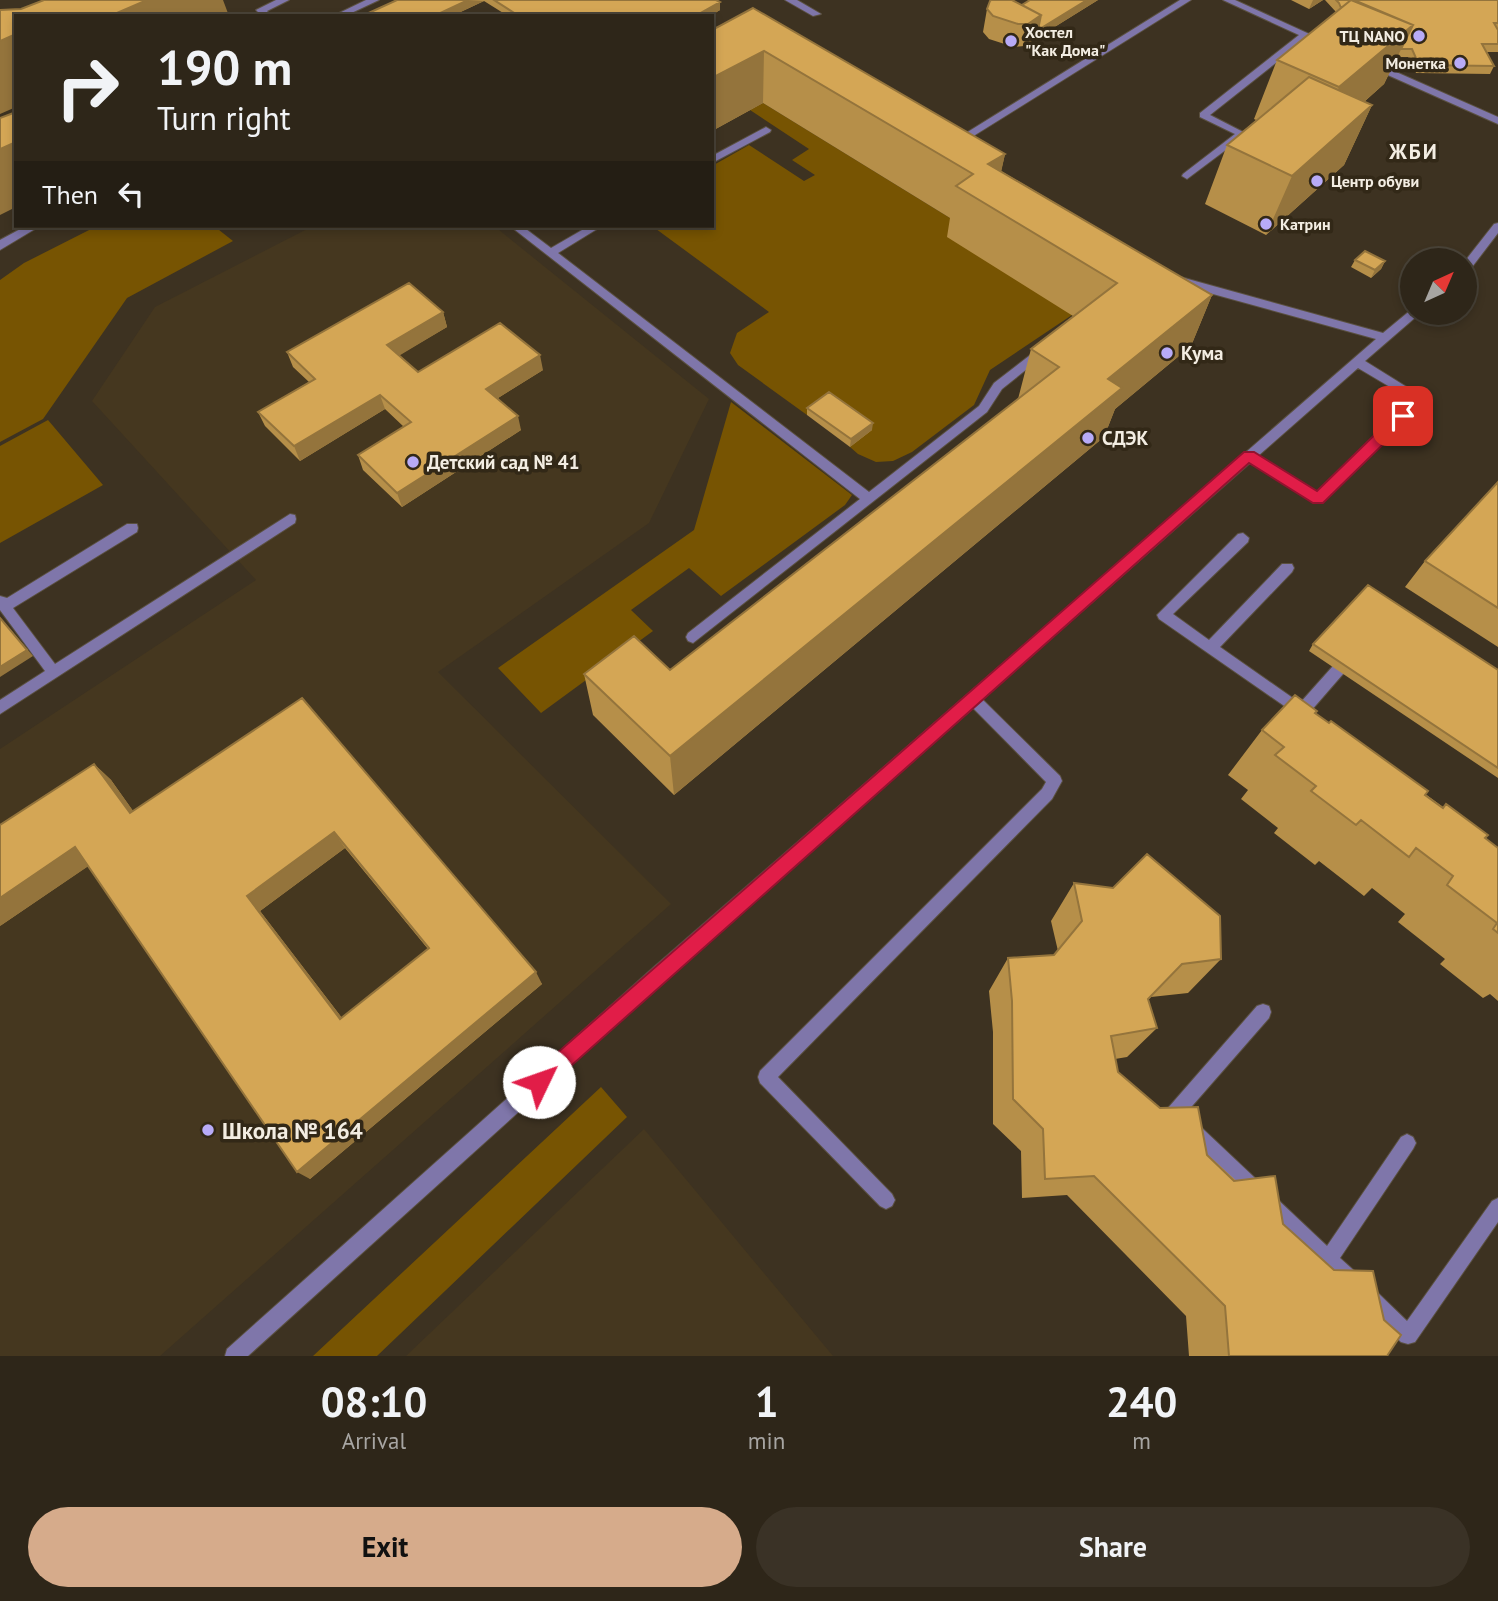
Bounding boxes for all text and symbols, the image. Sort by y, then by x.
place label: Хостел "Как Дома" [1025,22,1105,60]
place label: ТЦ NANO [1340,26,1405,46]
marker: ТЦ NANO [1411,28,1427,44]
marker: Хостел "Как Дома" [1003,33,1019,49]
text: 190 m [157,35,292,99]
icon: right [42,42,133,133]
place label: Монетка [1385,53,1446,73]
marker: Монетка [1452,55,1468,71]
text: Turn right [157,97,291,139]
district label: ЖБИ [1388,138,1439,165]
place label: Центр обуви [1331,171,1419,191]
marker: Центр обуви [1309,173,1325,189]
icon: left [112,175,150,213]
text: Then [42,178,98,211]
place label: Катрин [1280,214,1331,234]
marker: Катрин [1258,216,1274,232]
north arrow [1400,248,1477,326]
map controls [1400,248,1477,325]
place label: Кума [1181,341,1224,365]
marker: Кума [1159,345,1175,361]
pin [1373,386,1433,446]
icon: arrive [1384,397,1422,435]
place label: СДЭК [1102,426,1148,450]
marker: СДЭК [1080,430,1096,446]
place label: Детский сад № 41 [427,450,579,474]
marker: Детский сад № 41 [405,454,421,470]
position arrow [502,1045,576,1119]
place label: Школа № 164 [222,1116,363,1145]
marker: Школа № 164 [200,1122,216,1138]
text: 08:10 [321,1374,427,1429]
text: 1 [755,1374,778,1429]
text: 240 [1106,1374,1177,1429]
text: Arrival [342,1426,406,1455]
text: min [748,1426,785,1455]
text: m [1132,1426,1151,1455]
button: Exit [28,1507,742,1587]
button: Share [756,1507,1470,1587]

